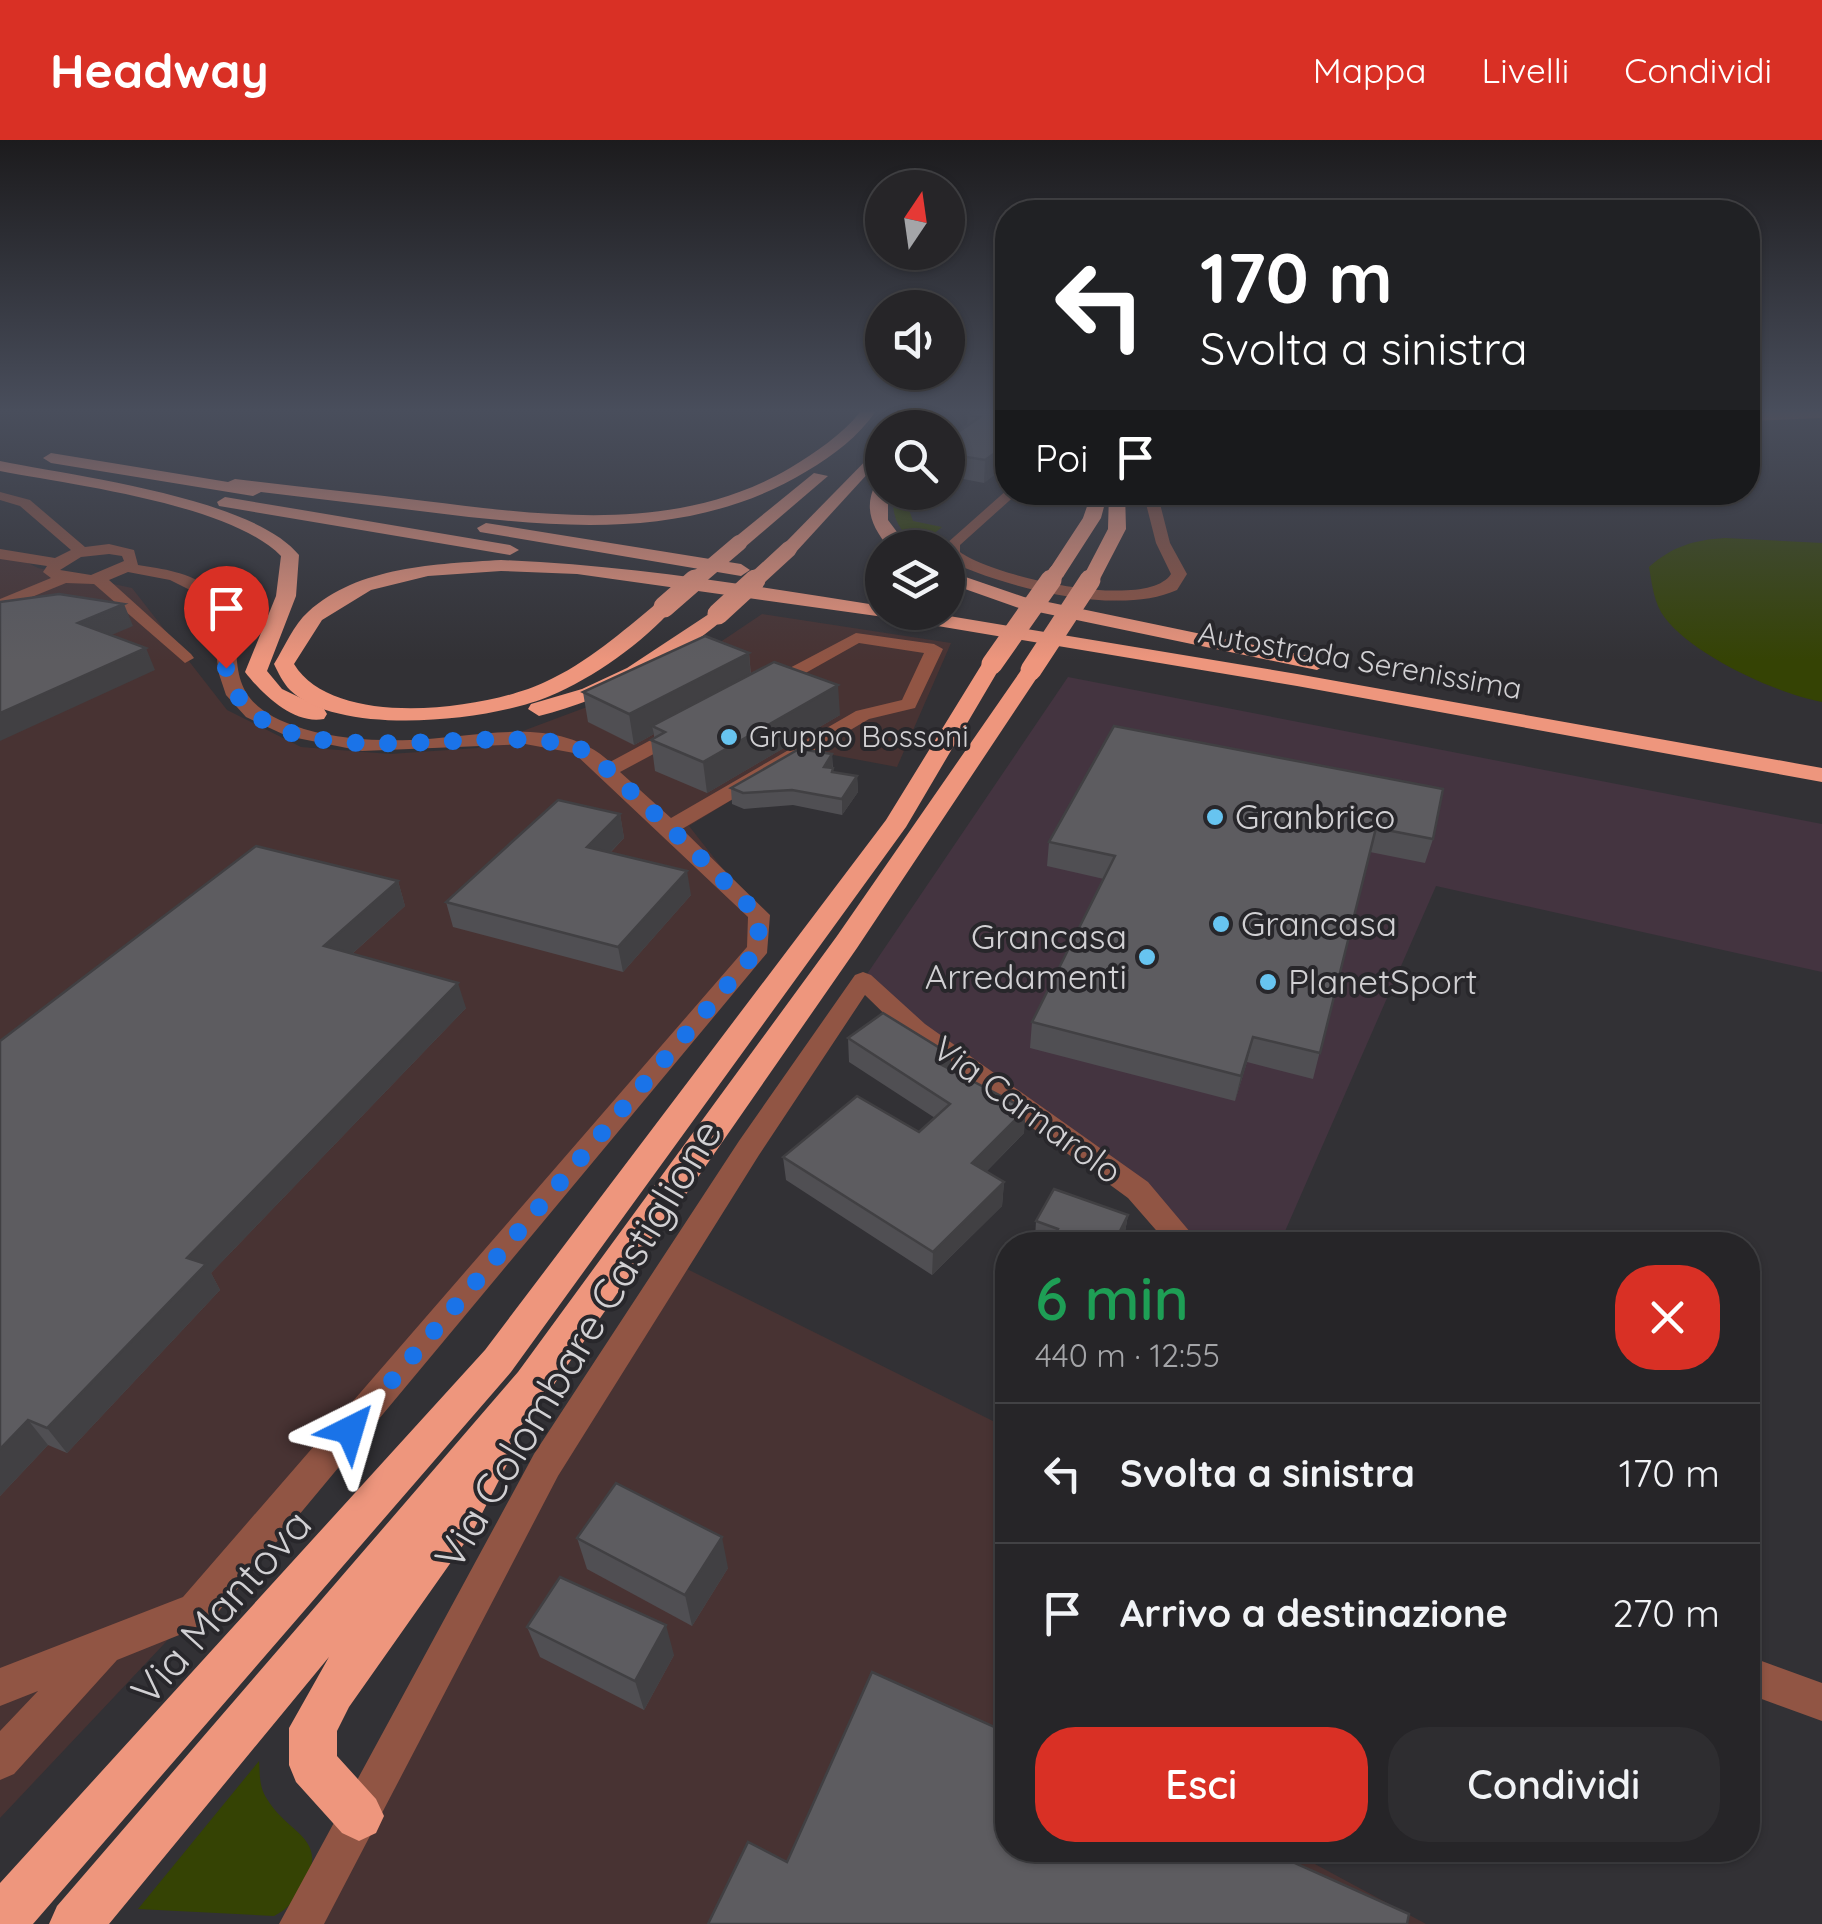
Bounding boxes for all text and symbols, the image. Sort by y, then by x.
text: Headway [50,40,269,100]
text: Mappa [1313,48,1427,92]
text: Livelli [1482,48,1569,92]
text: Condividi [1624,48,1772,92]
north arrow [865,170,965,270]
map controls [865,170,965,630]
text: 170 m [1200,233,1393,321]
icon: left [1035,240,1165,370]
button: sound [865,290,965,390]
text: Svolta a sinistra [1200,320,1527,376]
button: search [865,410,965,510]
icon: arrive [1108,430,1163,485]
text: Poi [1035,434,1088,482]
button: layers [865,530,965,630]
pin [184,566,269,669]
icon: arrive [199,581,254,636]
street label: Autostrada Serenissima [1195,613,1525,707]
place label: Gruppo Bossoni [749,717,969,755]
marker: Gruppo Bossoni [718,726,740,748]
place label: Granbrico [1235,794,1395,838]
marker: Granbrico [1204,806,1226,828]
place label: Grancasa [1241,901,1397,945]
marker: Grancasa [1210,913,1232,935]
place label: Grancasa Arredamenti [925,914,1127,998]
marker: Grancasa Arredamenti [1136,946,1158,968]
place label: PlanetSport [1288,959,1477,1003]
marker: PlanetSport [1257,971,1279,993]
street label: Via Carnarolo [924,1026,1131,1193]
street label: Via Colombare Castiglione [422,1109,733,1578]
text: 6 min [1035,1260,1189,1335]
button: close [1615,1265,1720,1370]
text: 440 m · 12:55 [1035,1335,1220,1375]
position arrow [298,1378,402,1482]
icon: left [1035,1446,1090,1501]
text: Svolta a sinistra [1120,1449,1415,1497]
text: 170 m [1619,1449,1720,1497]
street label: Via Mantova [119,1498,322,1715]
icon: arrive [1035,1586,1090,1641]
text: Arrivo a destinazione [1120,1589,1508,1637]
text: 270 m [1613,1589,1720,1637]
button: Esci [1035,1727,1368,1842]
button: Condividi [1388,1727,1720,1842]

